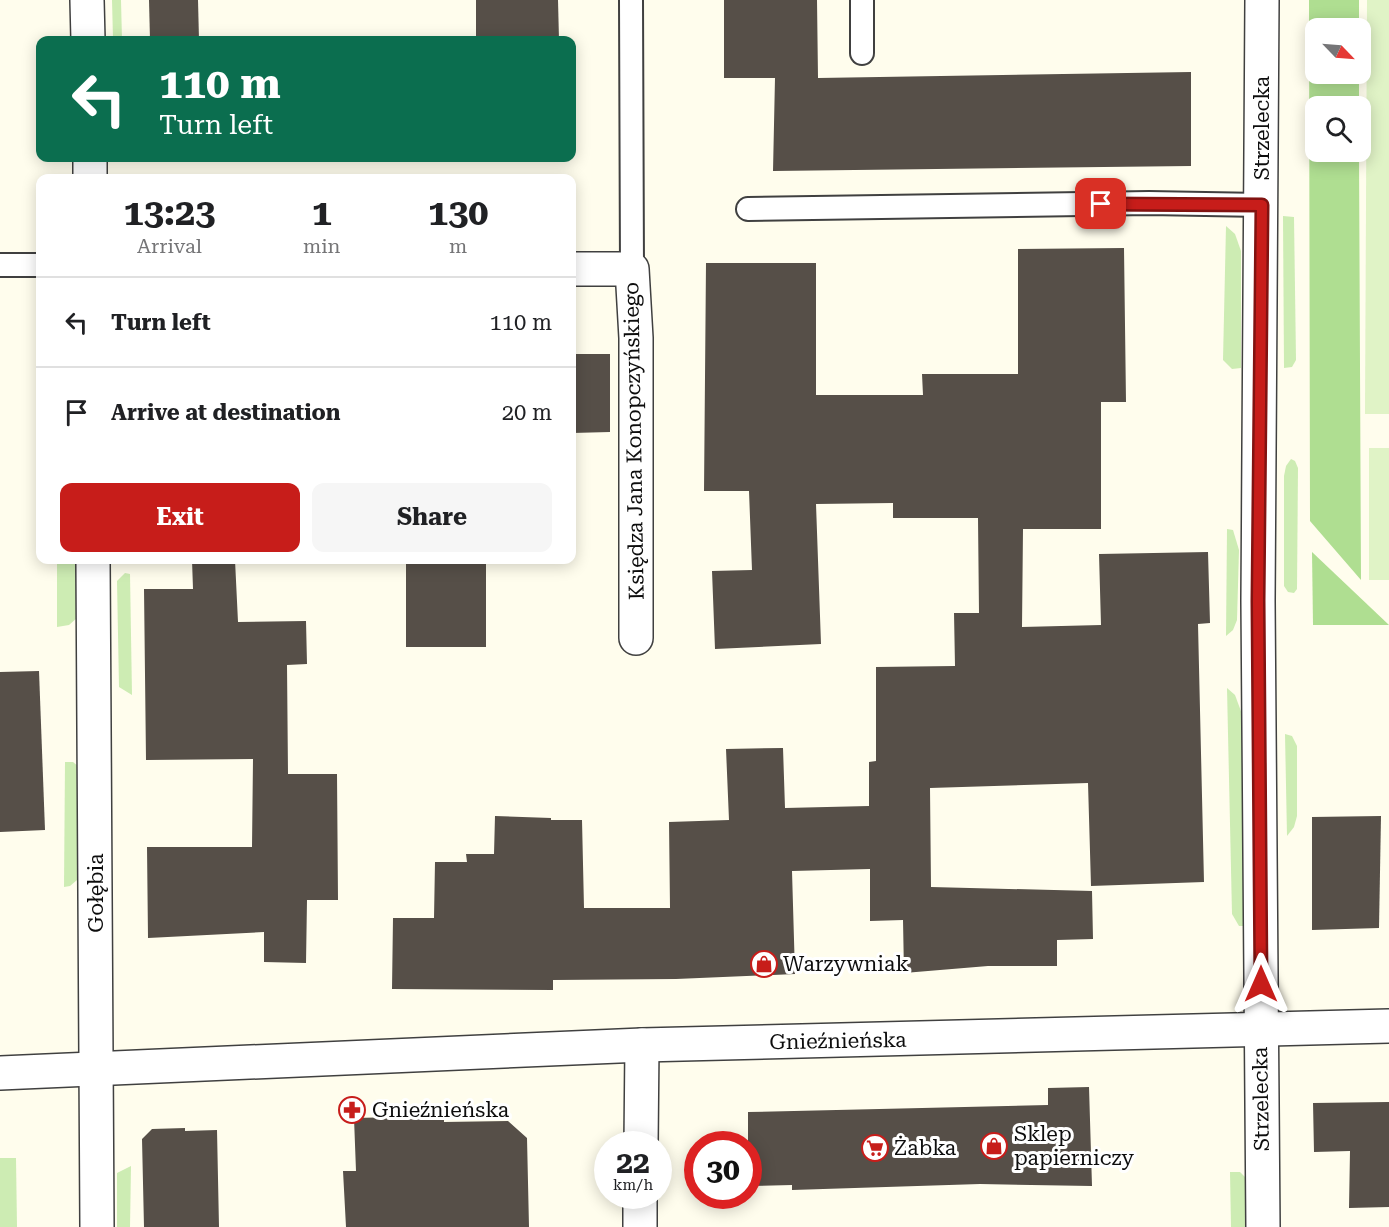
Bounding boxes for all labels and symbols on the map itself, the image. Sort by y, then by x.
north arrow [1305,18,1371,84]
street label: Strzelecka [1250,75,1274,180]
pin [1075,178,1126,229]
street label: Księdza Jana Konopczyńskiego [619,282,649,600]
street label: Gołębia [84,853,108,933]
shop icon: Warzywniak [749,949,779,979]
place label: Warzywniak [783,952,909,976]
position arrow [1229,952,1293,1016]
street label: Gnieźnieńska [769,1028,907,1054]
street label: Strzelecka [1248,1046,1274,1151]
pharmacy icon: Gnieźnieńska [337,1095,367,1125]
place label: Gnieźnieńska [372,1098,510,1122]
place label: Sklep papierniczy [1014,1122,1135,1170]
speed limit sign: 30 [684,1131,762,1209]
shop icon: Sklep papierniczy [979,1131,1009,1161]
supermarket icon: Żabka [860,1133,890,1163]
place label: Żabka [894,1136,957,1160]

